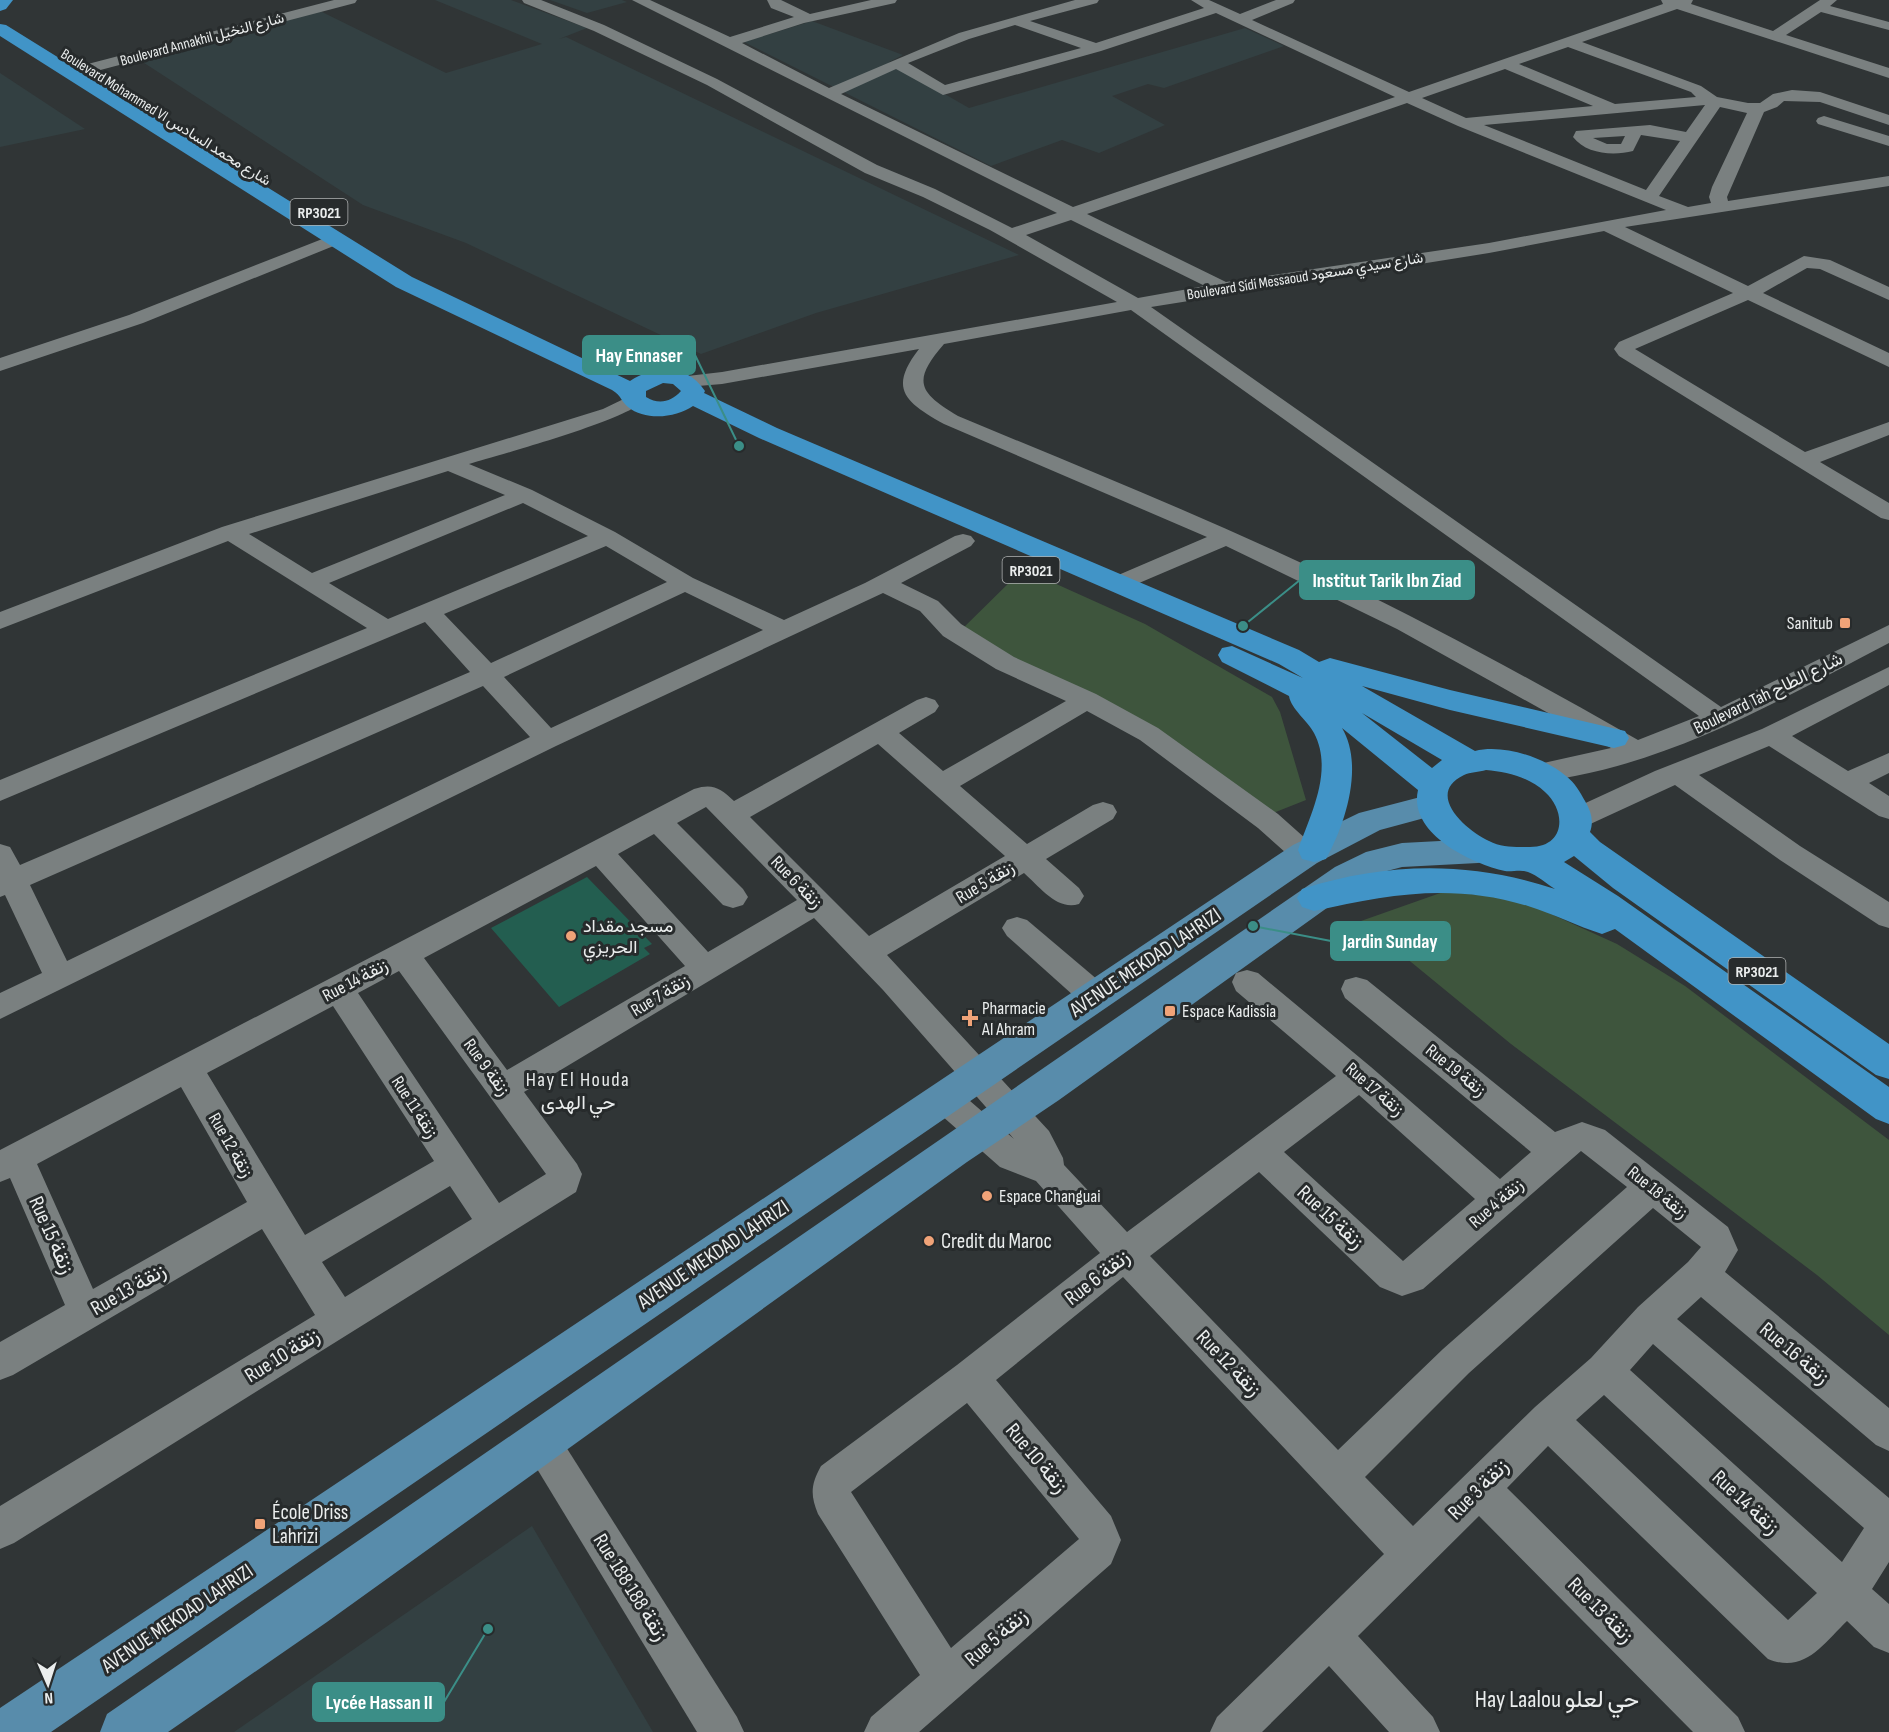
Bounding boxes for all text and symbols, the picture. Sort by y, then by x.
street label: Boulevard Annakhil شارع النخيل [118,8,287,71]
street label: Boulevard Mohammed VI شارع محمد السادس [57,45,275,191]
road number: RP3021 [290,199,348,225]
street label: Boulevard Sidi Messaoud شارع سيدي مسعود [1186,248,1425,308]
callout: Hay Ennaser [583,336,695,374]
text: Hay Ennaser [595,344,683,368]
road number: RP3021 [1002,557,1060,583]
callout: Institut Tarik Ibn Ziad [1300,561,1474,599]
text: Institut Tarik Ibn Ziad [1312,569,1462,593]
place label: Sanitub [1787,613,1833,634]
marker: Sanitub [1838,616,1852,630]
street label: Boulevard Tah شارع الطاح [1690,648,1847,740]
street label: Rue 6 زنقة [766,852,827,913]
street label: Rue 5 زنقة [952,857,1018,908]
street label: AVENUE MEKDAD LAHRIZI [1064,902,1226,1023]
place label: مسجد مقداد الحريزي [583,916,673,962]
callout: Jardin Sunday [1331,922,1450,960]
marker: مسجد مقداد الحريزي [564,929,578,943]
text: Jardin Sunday [1341,930,1438,954]
street label: Rue 14 زنقة [319,955,392,1006]
road number: RP3021 [1728,958,1786,984]
street label: Rue 7 زنقة [627,970,693,1021]
place label: Pharmacie Al Ahram [981,998,1046,1040]
place label: Espace Kadissia [1182,1001,1276,1022]
marker: Espace Kadissia [1163,1004,1177,1018]
marker: Pharmacie Al Ahram [963,1011,977,1025]
street label: Rue 9 زنقة [459,1035,514,1100]
street label: Rue 19 زنقة [1421,1040,1490,1101]
street label: Rue 17 زنقة [1341,1058,1408,1120]
district label: Hay El Houda حي الهدى [526,1068,630,1119]
street label: Rue 11 زنقة [387,1072,442,1142]
street label: Rue 12 زنقة [204,1109,257,1181]
street label: Rue 18 زنقة [1623,1162,1692,1223]
street label: Rue 4 زنقة [1465,1174,1528,1233]
street label: Rue 15 زنقة [1292,1180,1369,1255]
place label: Espace Changuai [999,1186,1101,1207]
marker: Espace Changuai [980,1189,994,1203]
street label: Rue 15 زنقة [23,1192,80,1278]
street label: AVENUE MEKDAD LAHRIZI [632,1194,794,1315]
place label: Credit du Maroc [941,1229,1052,1254]
marker: Credit du Maroc [922,1234,936,1248]
street label: Rue 6 زنقة [1060,1244,1135,1311]
street label: Rue 13 زنقة [86,1258,170,1321]
street label: Rue 16 زنقة [1755,1317,1835,1390]
street label: Rue 10 زنقة [240,1323,324,1388]
street label: Rue 12 زنقة [1191,1325,1266,1402]
street label: Rue 10 زنقة [1000,1418,1073,1498]
street label: Rue 3 زنقة [1443,1454,1514,1525]
street label: Rue 14 زنقة [1707,1465,1784,1540]
place label: École Driss Lahrizi [272,1500,348,1549]
marker: École Driss Lahrizi [253,1517,267,1531]
street label: Rue 188 زنقة 188 [588,1529,673,1645]
street label: AVENUE MEKDAD LAHRIZI [96,1558,258,1679]
street label: Rue 13 زنقة [1563,1572,1639,1648]
street label: Rue 5 زنقة [960,1603,1033,1671]
north arrow [18,1654,78,1714]
callout: Lycée Hassan II [313,1683,444,1721]
district label: Hay Laalou حي لعلو [1475,1685,1639,1718]
text: N [44,1688,53,1707]
text: Lycée Hassan II [325,1691,433,1715]

